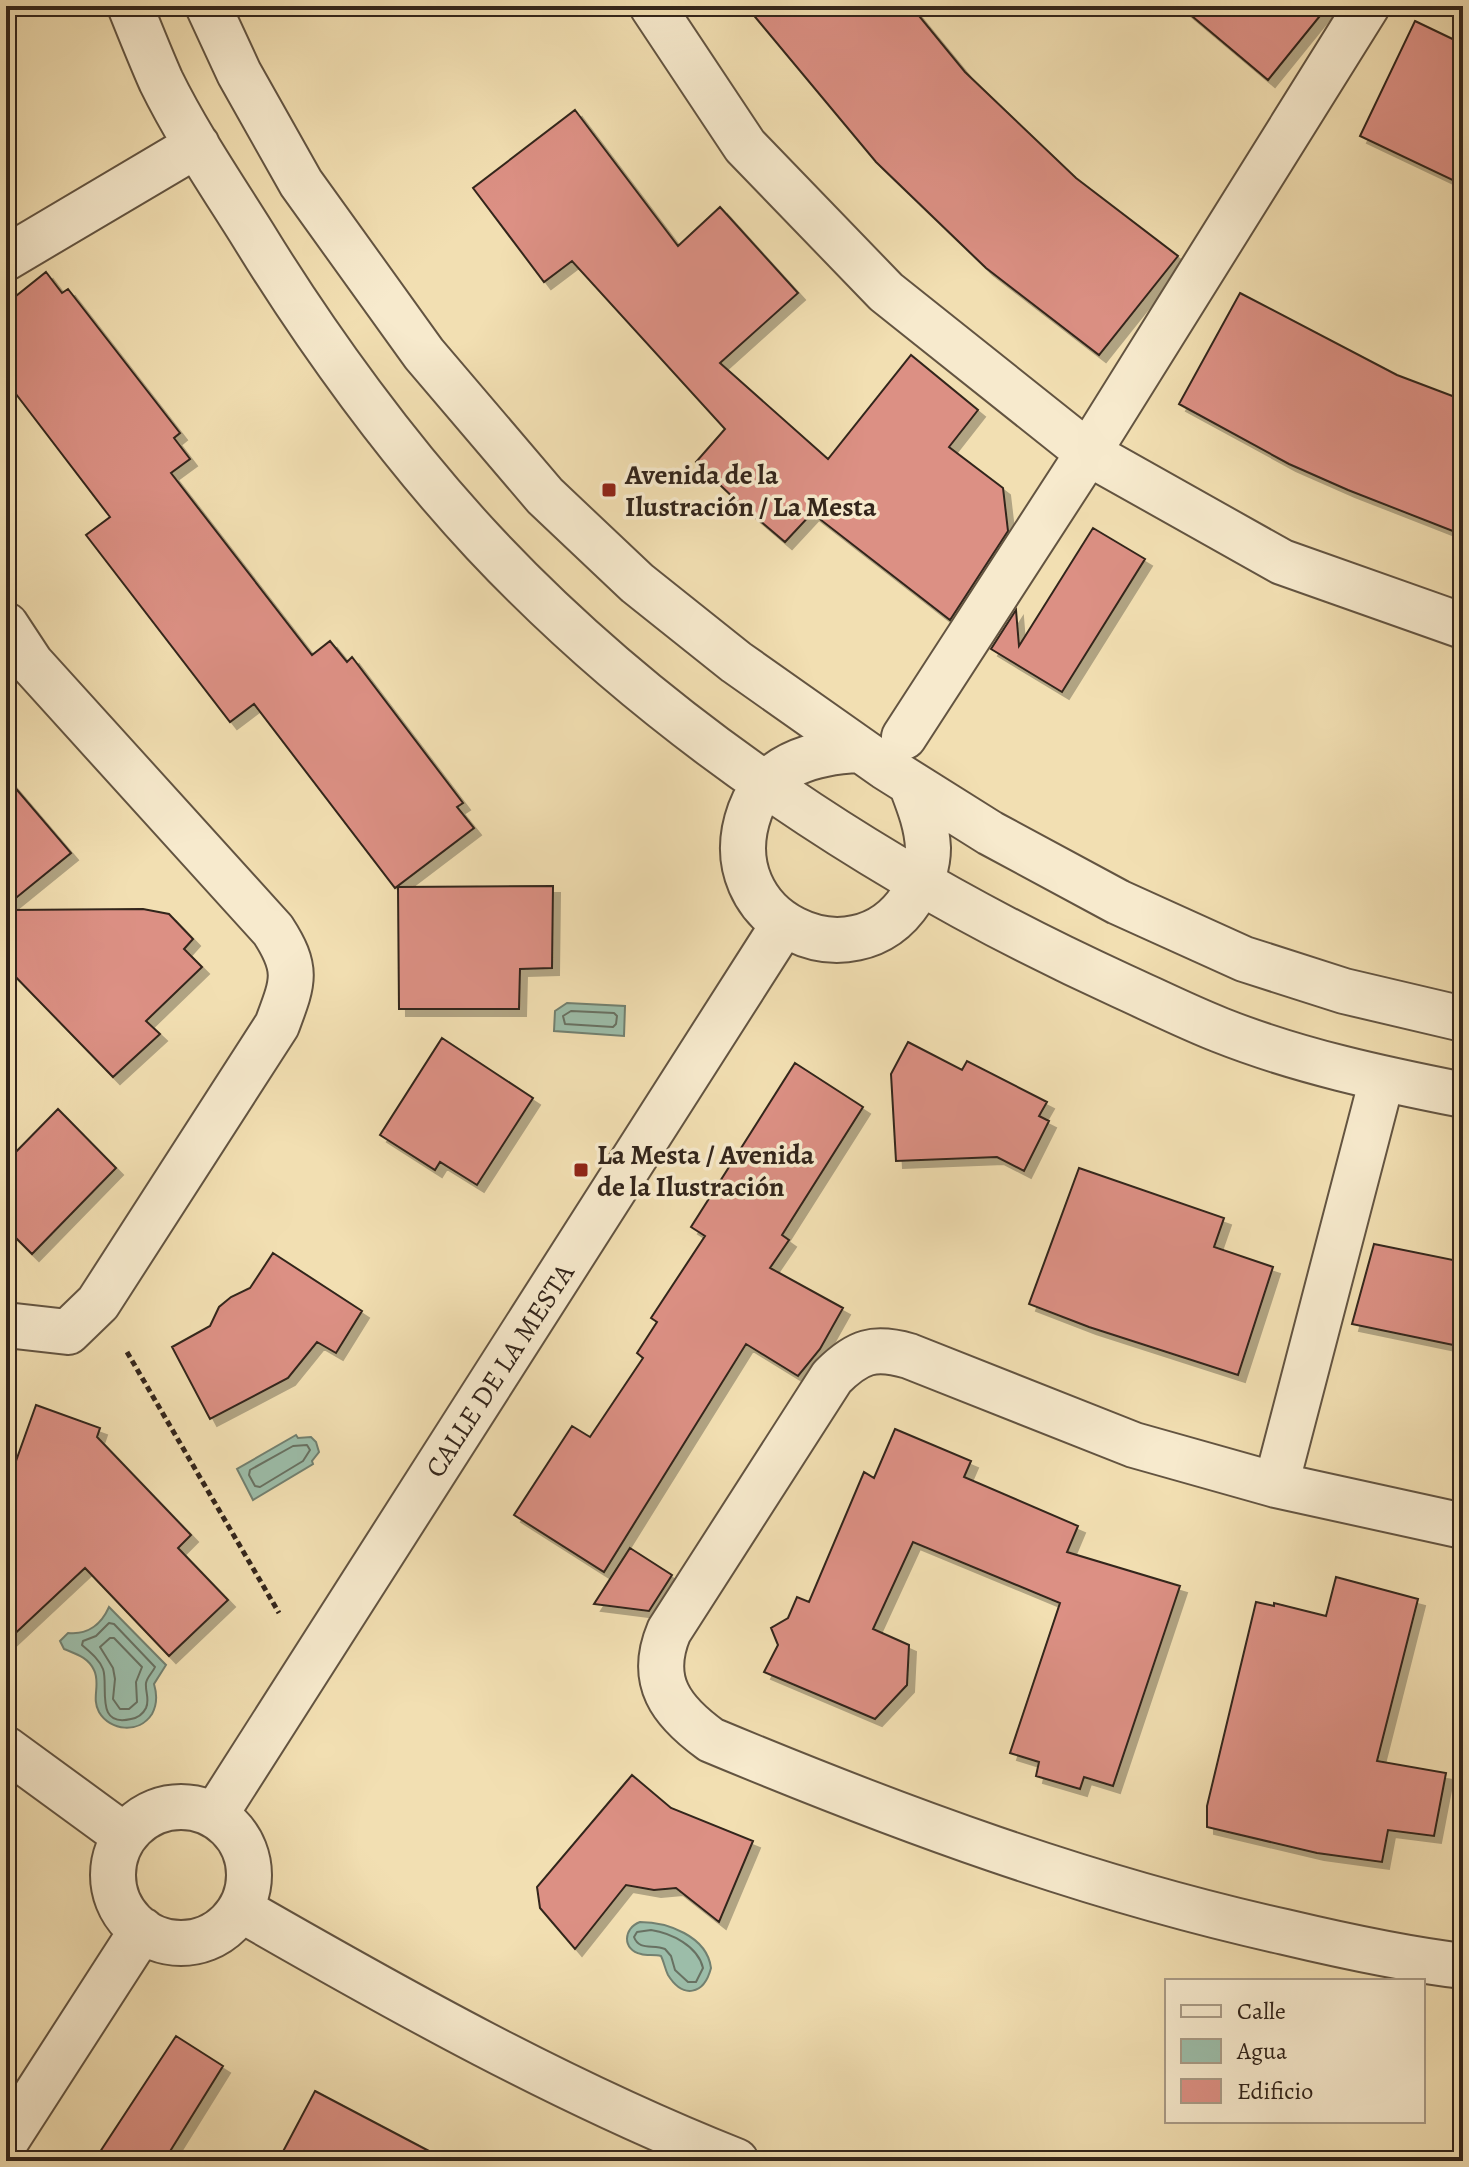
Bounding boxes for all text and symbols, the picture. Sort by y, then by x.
place label: Avenida de la Ilustración / La Mesta [624,456,877,526]
marker: Avenida de la Ilustración / La Mesta [600,481,618,499]
place label: La Mesta / Avenida de la Ilustración [597,1136,815,1206]
marker: La Mesta / Avenida de la Ilustración [572,1161,590,1179]
street label: CALLE DE LA MESTA [416,1256,584,1485]
legend [1165,1979,1425,2123]
text: Calle [1237,1995,1286,2027]
text: Agua [1236,2035,1288,2067]
text: Edificio [1237,2075,1313,2107]

